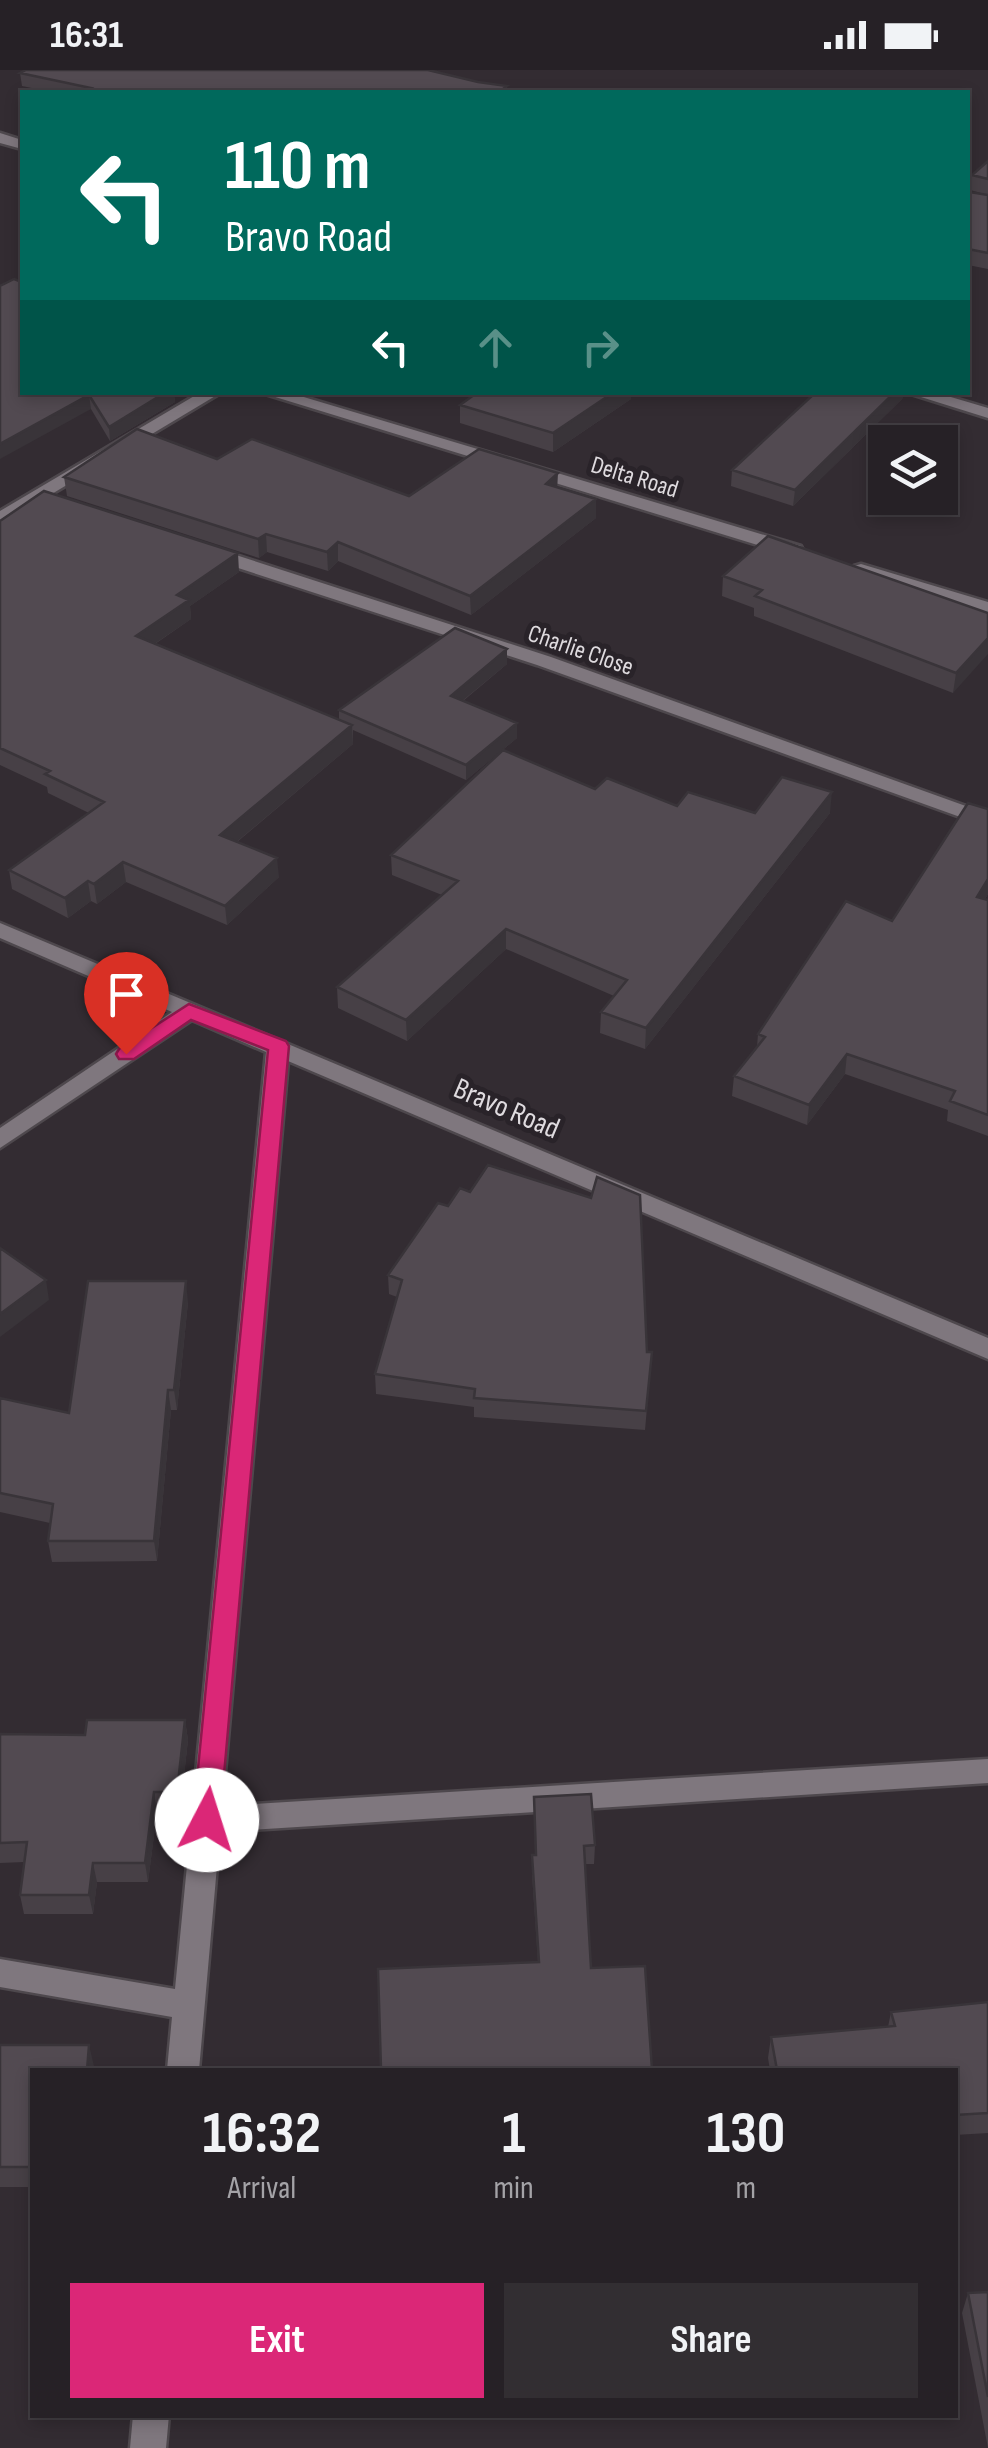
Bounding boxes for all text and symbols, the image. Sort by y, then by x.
text: 16:31 [50,13,123,58]
text: 110 m [225,125,371,209]
icon: left [60,130,190,260]
text: Bravo Road [225,210,392,265]
icon: left [363,320,418,375]
icon: ahead [468,320,523,375]
icon: right [573,320,628,375]
map controls [868,425,958,515]
button: layers [868,425,958,515]
street label: Delta Road [587,449,682,505]
street label: Charlie Close [524,618,637,683]
pin [84,952,169,1055]
icon: arrive [99,967,154,1022]
street label: Bravo Road [448,1071,565,1147]
position arrow [155,1768,259,1872]
text: 16:32 [203,2098,321,2170]
text: 1 [502,2098,525,2170]
text: 130 [706,2098,785,2170]
text: Arrival [227,2169,296,2208]
text: min [494,2169,534,2208]
text: m [736,2169,756,2208]
button: Exit [70,2283,484,2398]
button: Share [504,2283,918,2398]

